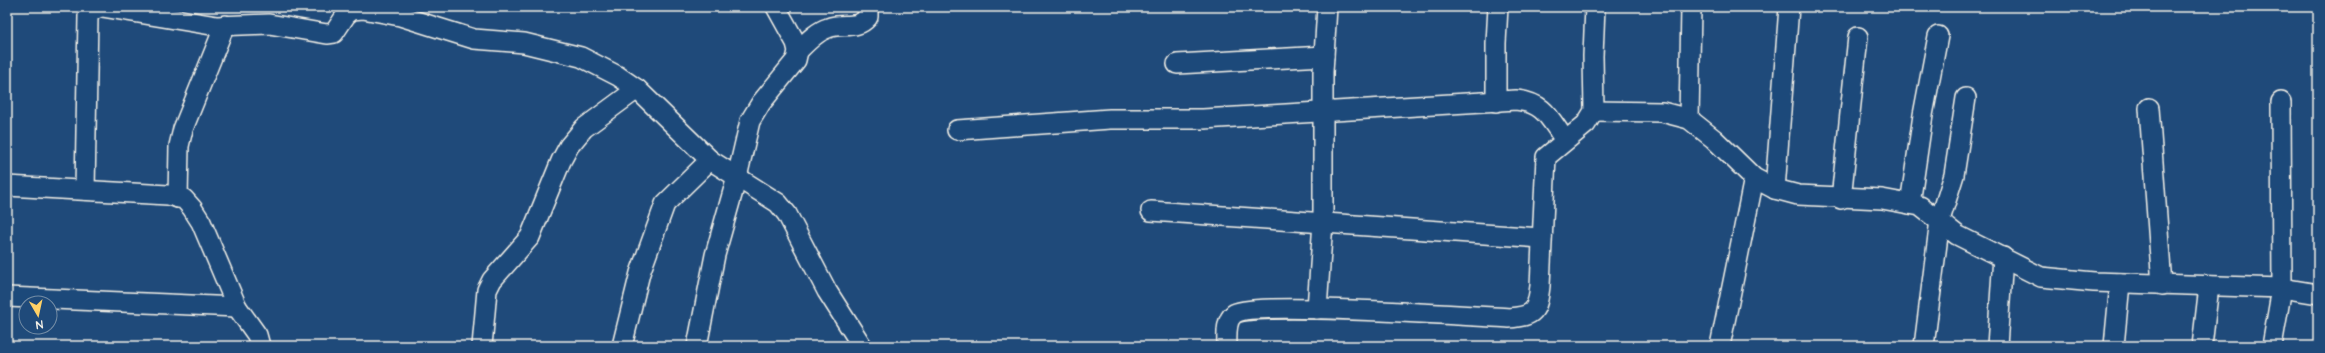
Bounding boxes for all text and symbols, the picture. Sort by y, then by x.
north arrow [18,295,58,335]
text: N [35,316,44,332]

